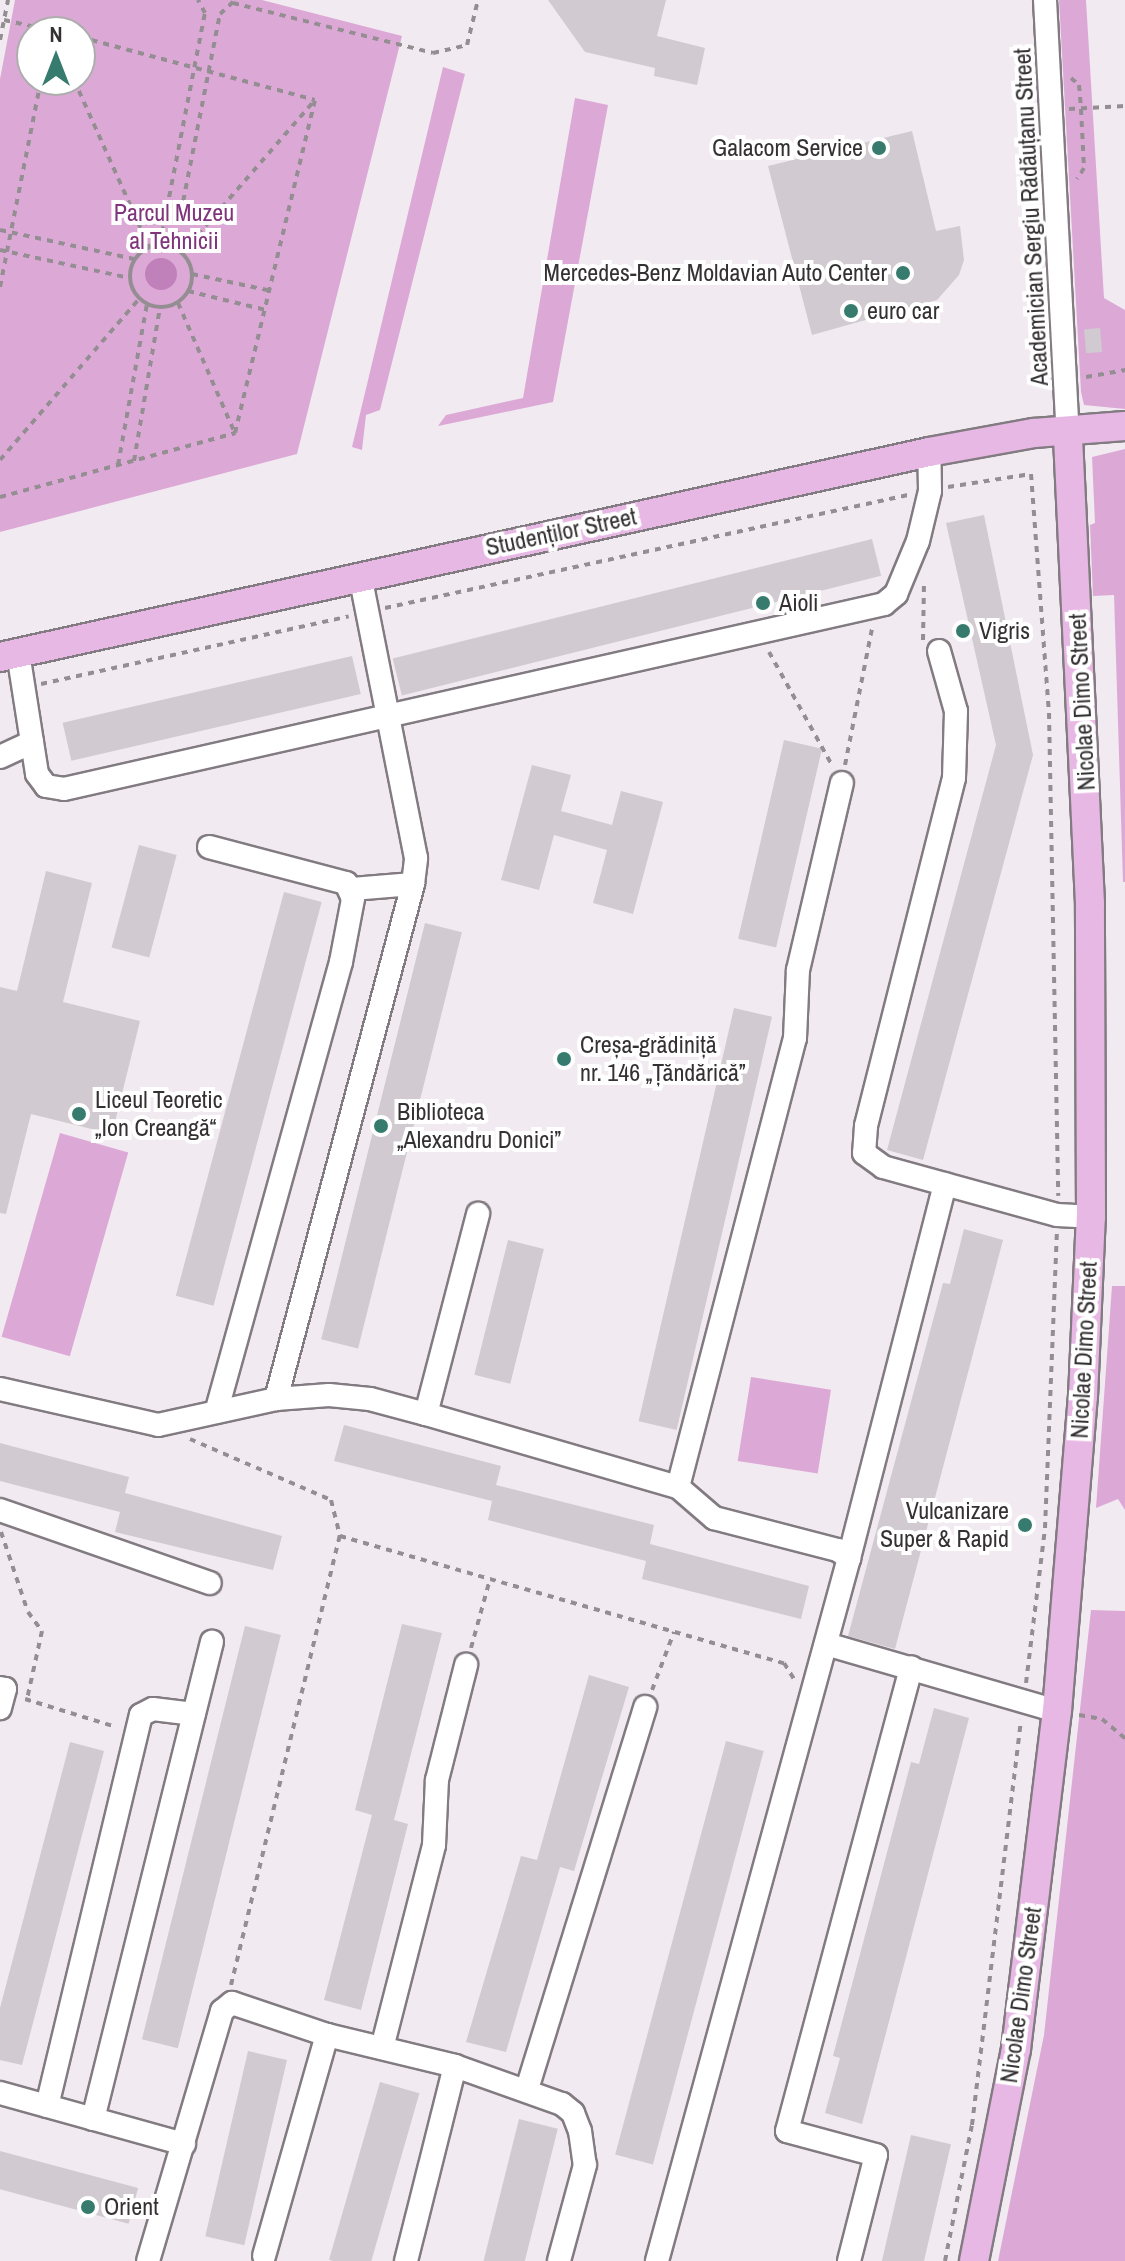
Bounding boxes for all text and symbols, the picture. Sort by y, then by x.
north arrow [16,16,96,96]
text: N [49,19,63,49]
street label: Academician Sergiu Rădăuțanu Street [1008,47,1054,387]
place label: Galacom Service [712,134,863,162]
marker: Galacom Service [870,139,888,157]
park label: Parcul Muzeu al Tehnicii [114,199,234,255]
place label: Mercedes-Benz Moldavian Auto Center [542,259,887,287]
marker: Mercedes-Benz Moldavian Auto Center [894,264,912,282]
place label: euro car [867,297,939,325]
marker: euro car [842,302,860,320]
street label: Studenților Street [483,502,639,562]
place label: Aioli [779,589,818,617]
marker: Aioli [754,594,772,612]
street label: Nicolae Dimo Street [1063,613,1101,791]
place label: Vigris [979,617,1030,645]
marker: Vigris [954,622,972,640]
place label: Creșa-grădiniță nr. 146 „Țăndărică” [580,1031,746,1087]
marker: Creșa-grădiniță nr. 146 „Țăndărică” [555,1050,573,1068]
place label: Liceul Teoretic „Ion Creangă“ [95,1086,223,1142]
place label: Biblioteca „Alexandru Donici” [397,1098,561,1154]
marker: Liceul Teoretic „Ion Creangă“ [70,1105,88,1123]
marker: Biblioteca „Alexandru Donici” [372,1117,390,1135]
street label: Nicolae Dimo Street [1065,1261,1103,1439]
place label: Vulcanizare Super & Rapid [880,1497,1009,1553]
marker: Vulcanizare Super & Rapid [1016,1516,1034,1534]
street label: Nicolae Dimo Street [994,1905,1048,2085]
place label: Orient [104,2193,159,2221]
marker: Orient [79,2198,97,2216]

